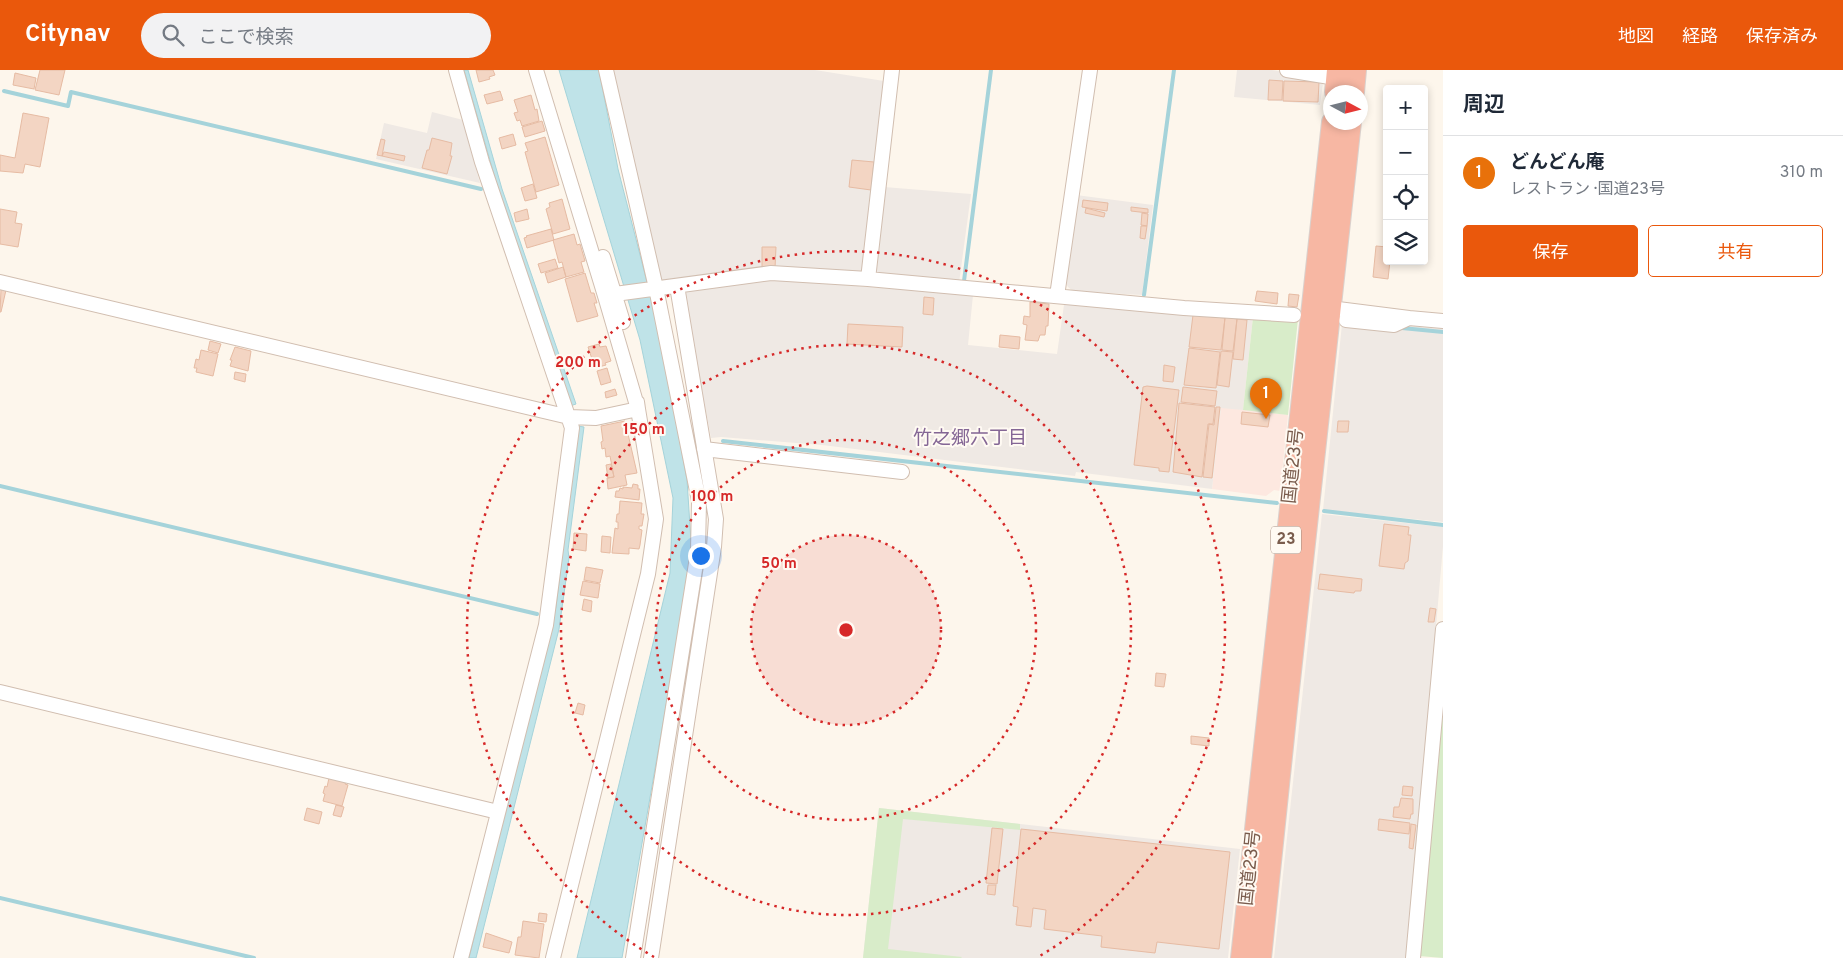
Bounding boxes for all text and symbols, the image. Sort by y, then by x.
search box [141,13,491,58]
text: Citynav [25,20,111,50]
icon: search [159,21,187,49]
text: ここで検索 [199,26,294,50]
text: 地図 [1618,26,1654,49]
text: 経路 [1682,26,1718,49]
text: 保存済み [1746,26,1818,49]
north arrow [1323,85,1368,130]
map controls [1383,85,1428,265]
button: + [1383,85,1428,130]
text: 周辺 [1463,92,1505,119]
button: − [1383,130,1428,175]
text: どんどん庵 [1510,151,1604,175]
text: 1 [1476,163,1482,183]
text: 310 m [1780,163,1823,183]
button: locate [1383,175,1428,220]
text: レストラン · 国道23号 [1510,180,1665,200]
button: layers [1383,220,1428,265]
button: 保存 [1463,225,1638,277]
button: 共有 [1648,225,1823,277]
text: 200 m [555,354,601,373]
pin: 1 [1250,378,1282,419]
text: 150 m [623,421,665,440]
district label: 竹之郷六丁目 [913,427,1027,451]
street label: 国道23号 [1279,427,1309,505]
text: 100 m [691,488,733,507]
road number: 23 [1271,526,1301,554]
your location [688,543,714,569]
text: 50 m [761,555,797,574]
centre of rings [837,621,855,639]
street label: 国道23号 [1236,829,1266,907]

